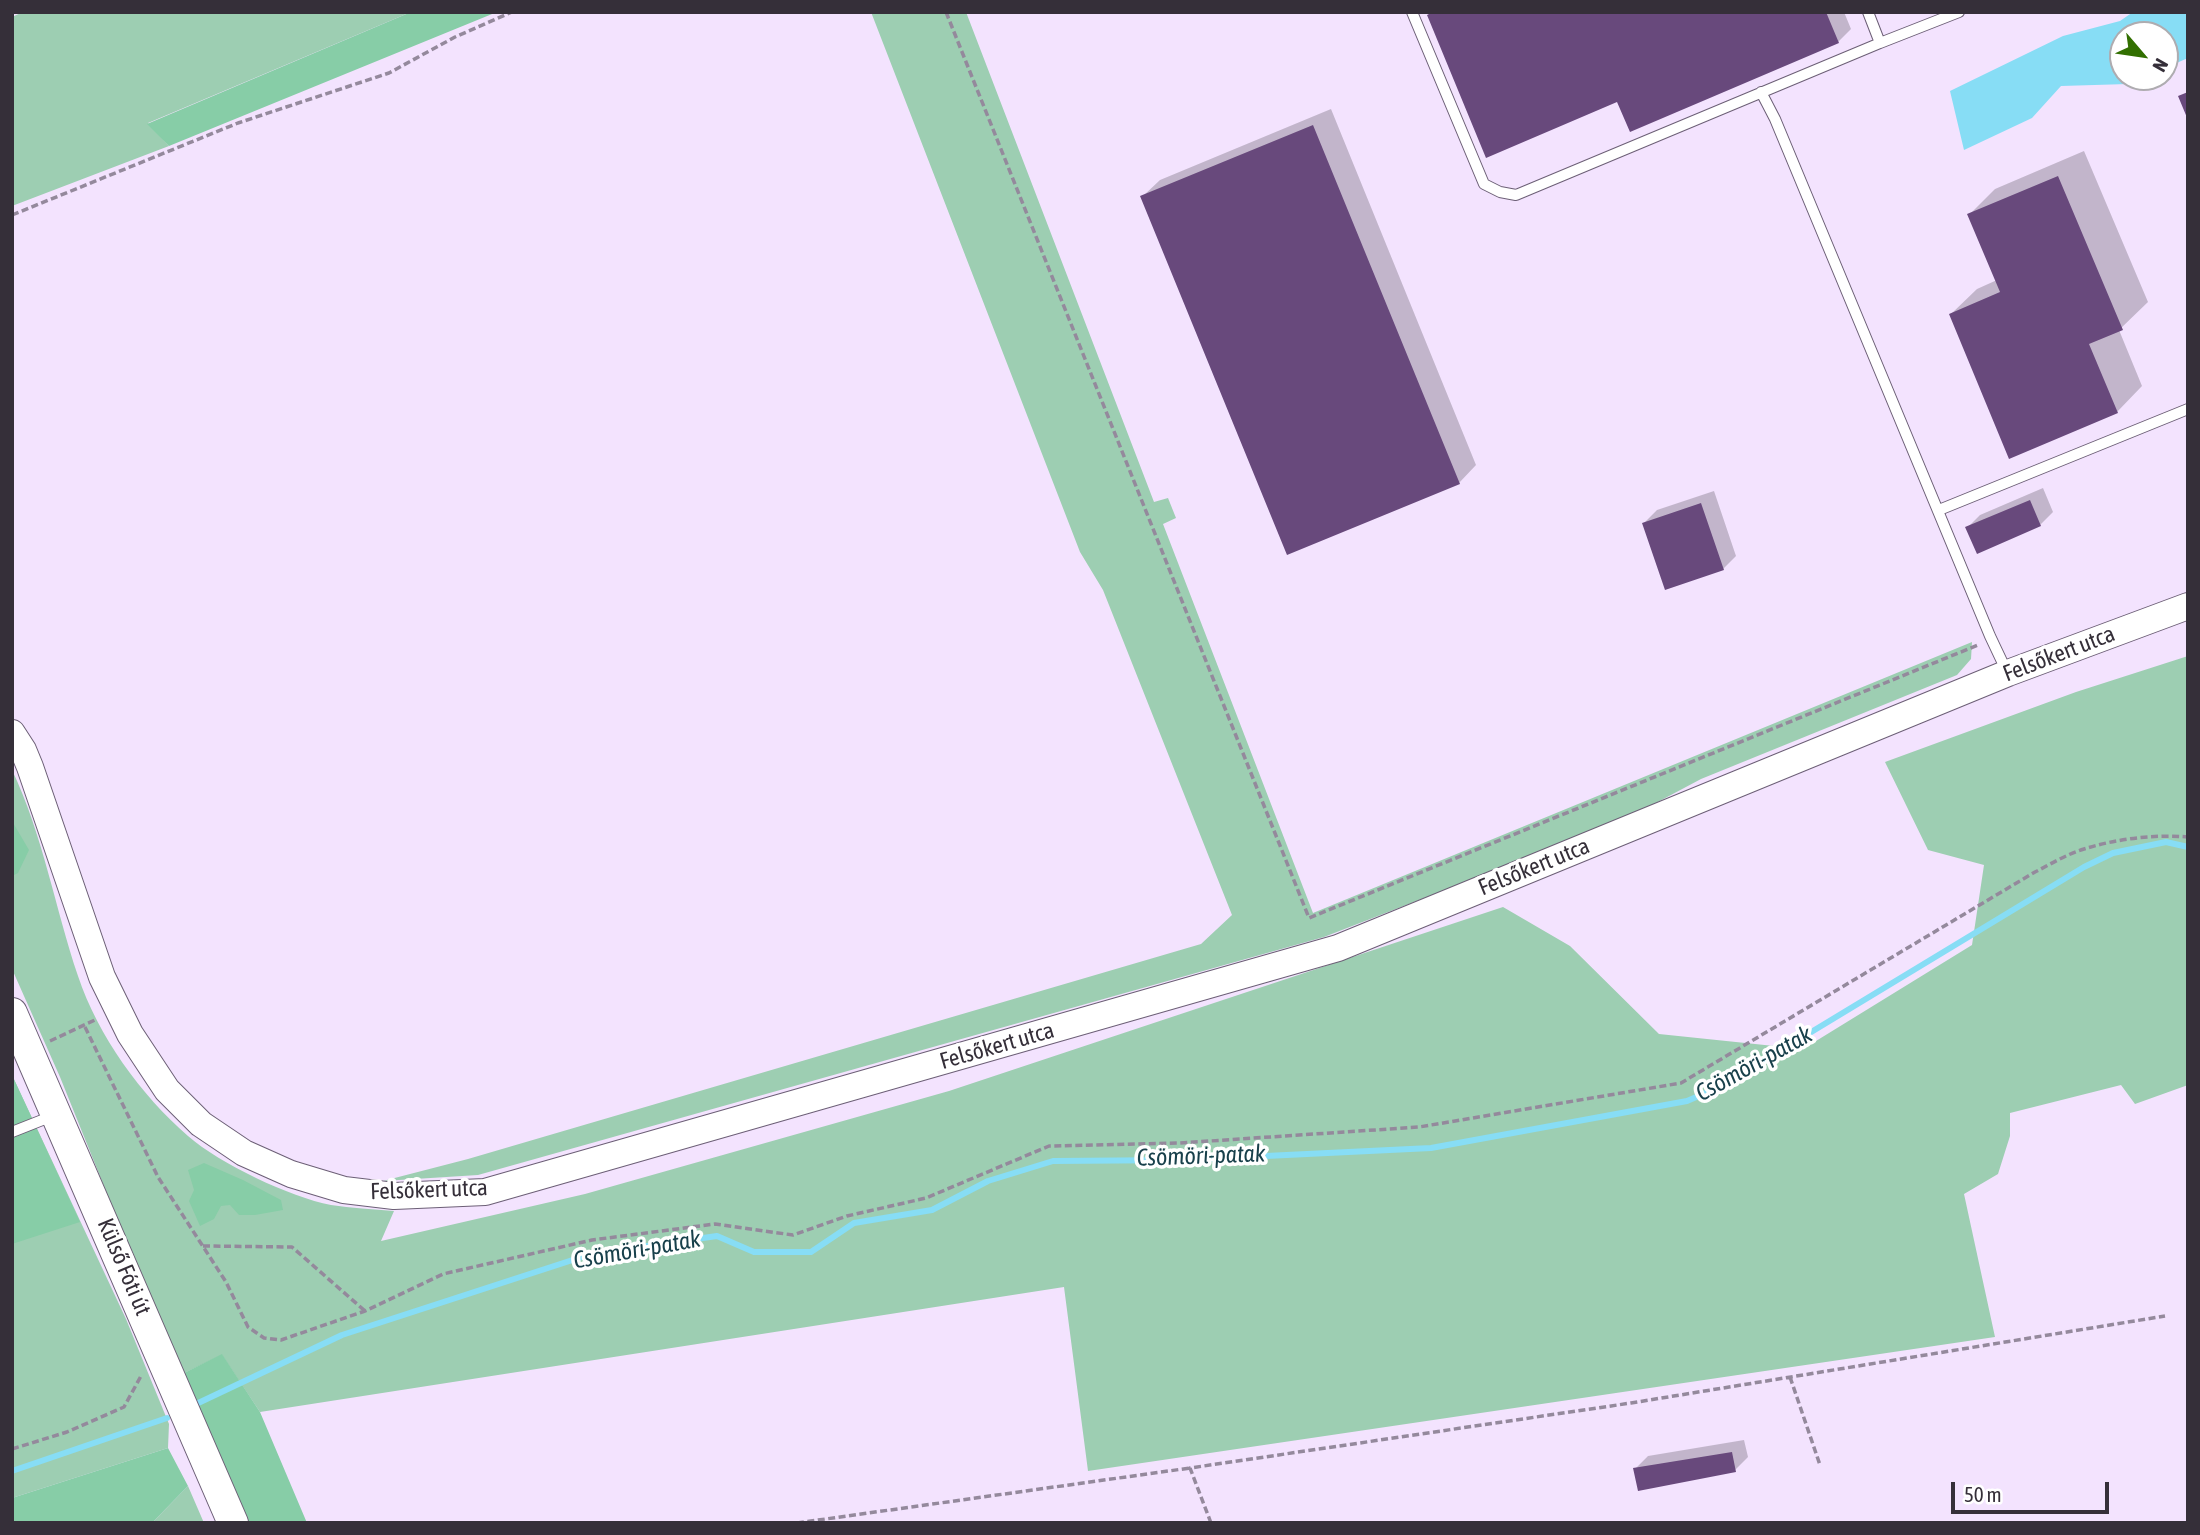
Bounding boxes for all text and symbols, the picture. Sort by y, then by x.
north arrow [2109,21,2179,91]
text: N [2148,55,2173,75]
street label: Felsőkert utca [1999,620,2119,688]
street label: Felsőkert utca [1474,832,1594,902]
street label: Felsőkert utca [937,1017,1057,1075]
water label: Csömöri-patak [1691,1020,1817,1108]
water label: Csömöri-patak [1136,1139,1266,1173]
street label: Felsőkert utca [370,1174,488,1206]
street label: Külső Fóti út [91,1214,157,1320]
water label: Csömöri-patak [571,1225,703,1275]
scale bar [1955,1468,2112,1512]
text: 50 m [1964,1482,2002,1506]

